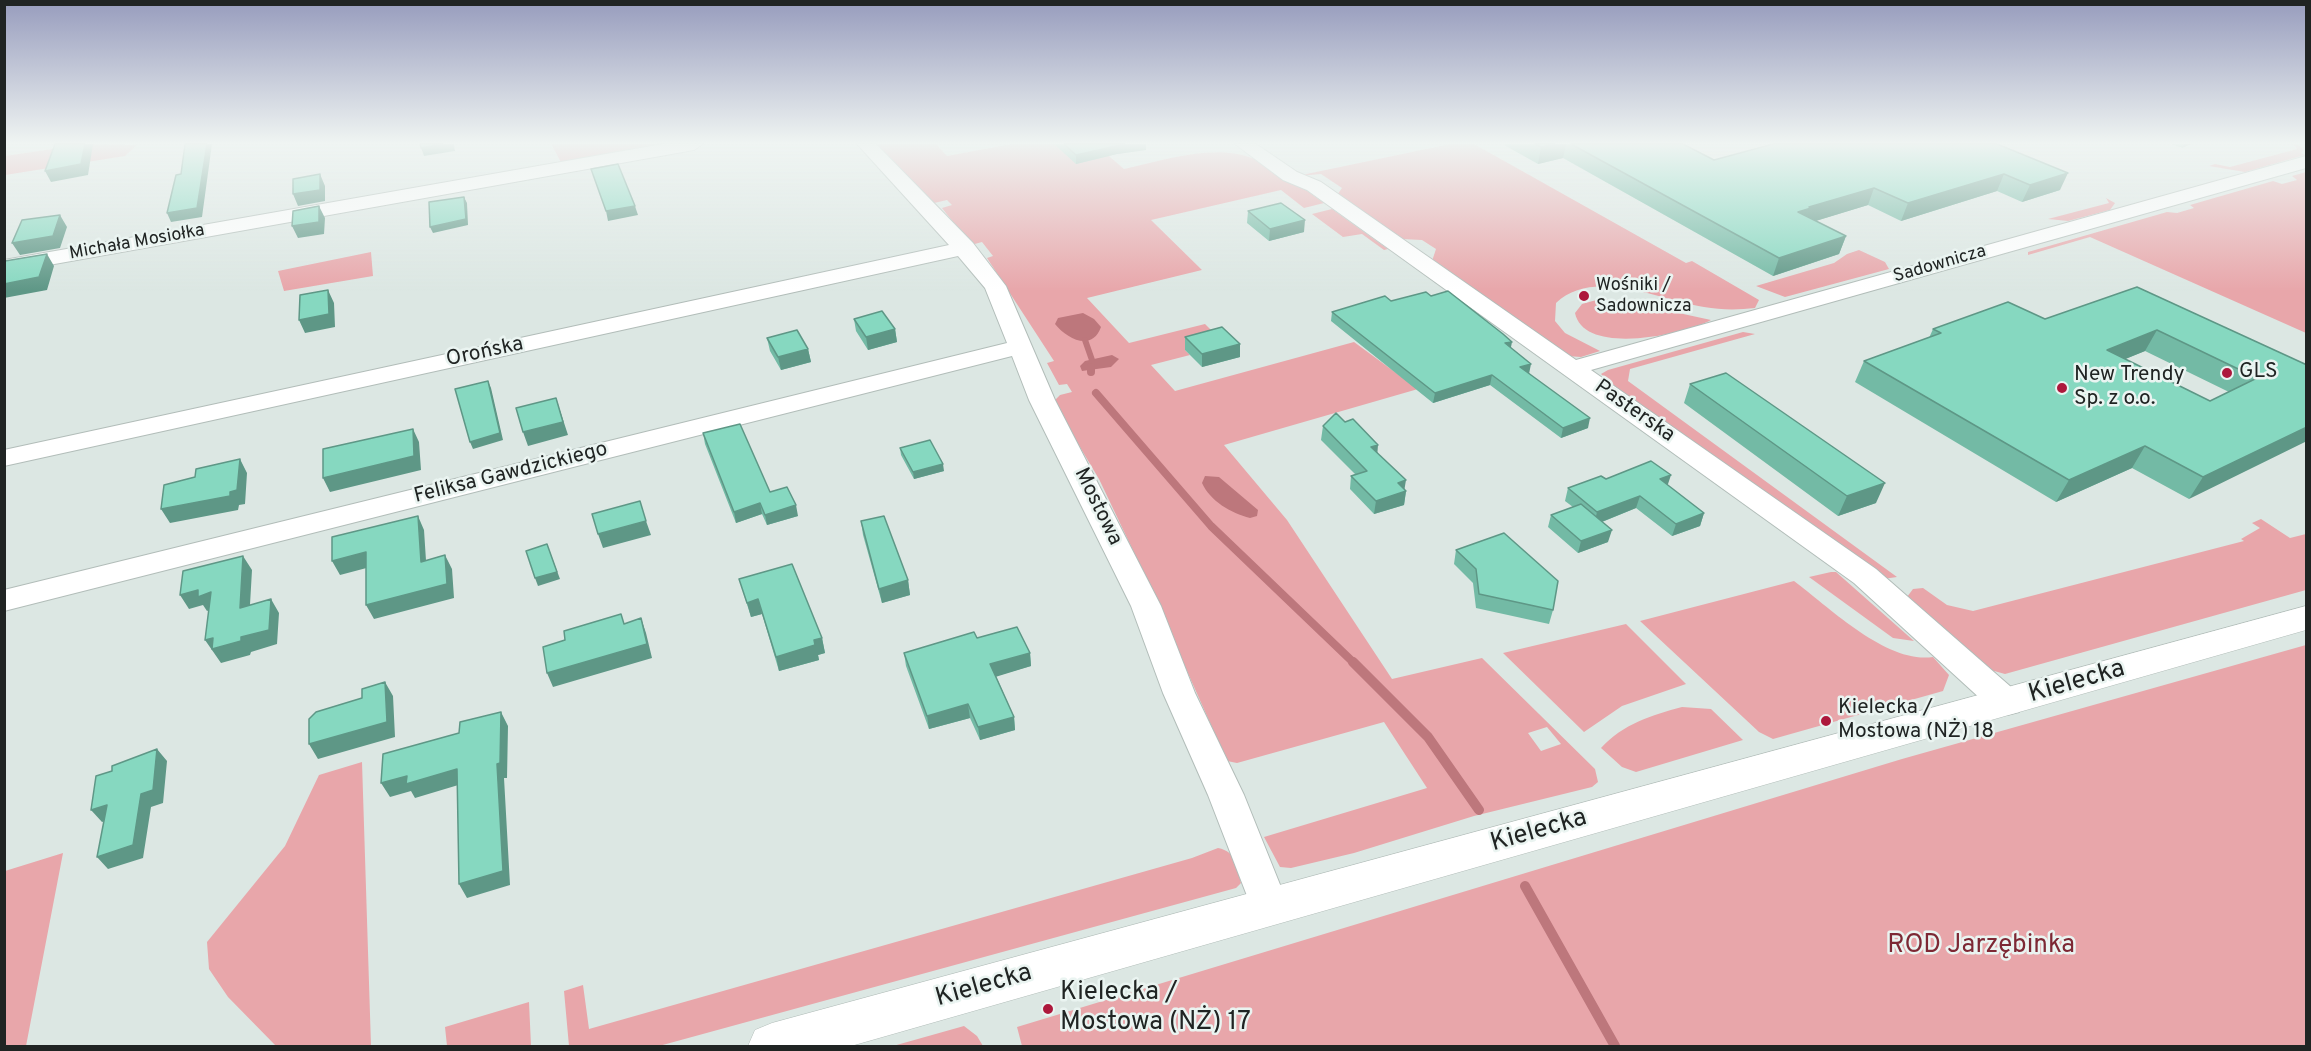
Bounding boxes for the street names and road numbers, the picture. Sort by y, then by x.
street label: Michała Mosiołka [68,220,206,266]
street label: Sadownicza [1891,241,1989,289]
street label: Orońska [444,333,526,373]
street label: Pasterska [1589,375,1679,449]
street label: Feliksa Gawdzickiego [412,438,610,510]
street label: Mostowa [1067,464,1127,550]
street label: Kielecka [2025,654,2129,712]
street label: Kielecka [1487,803,1591,861]
street label: Kielecka [932,958,1036,1016]

